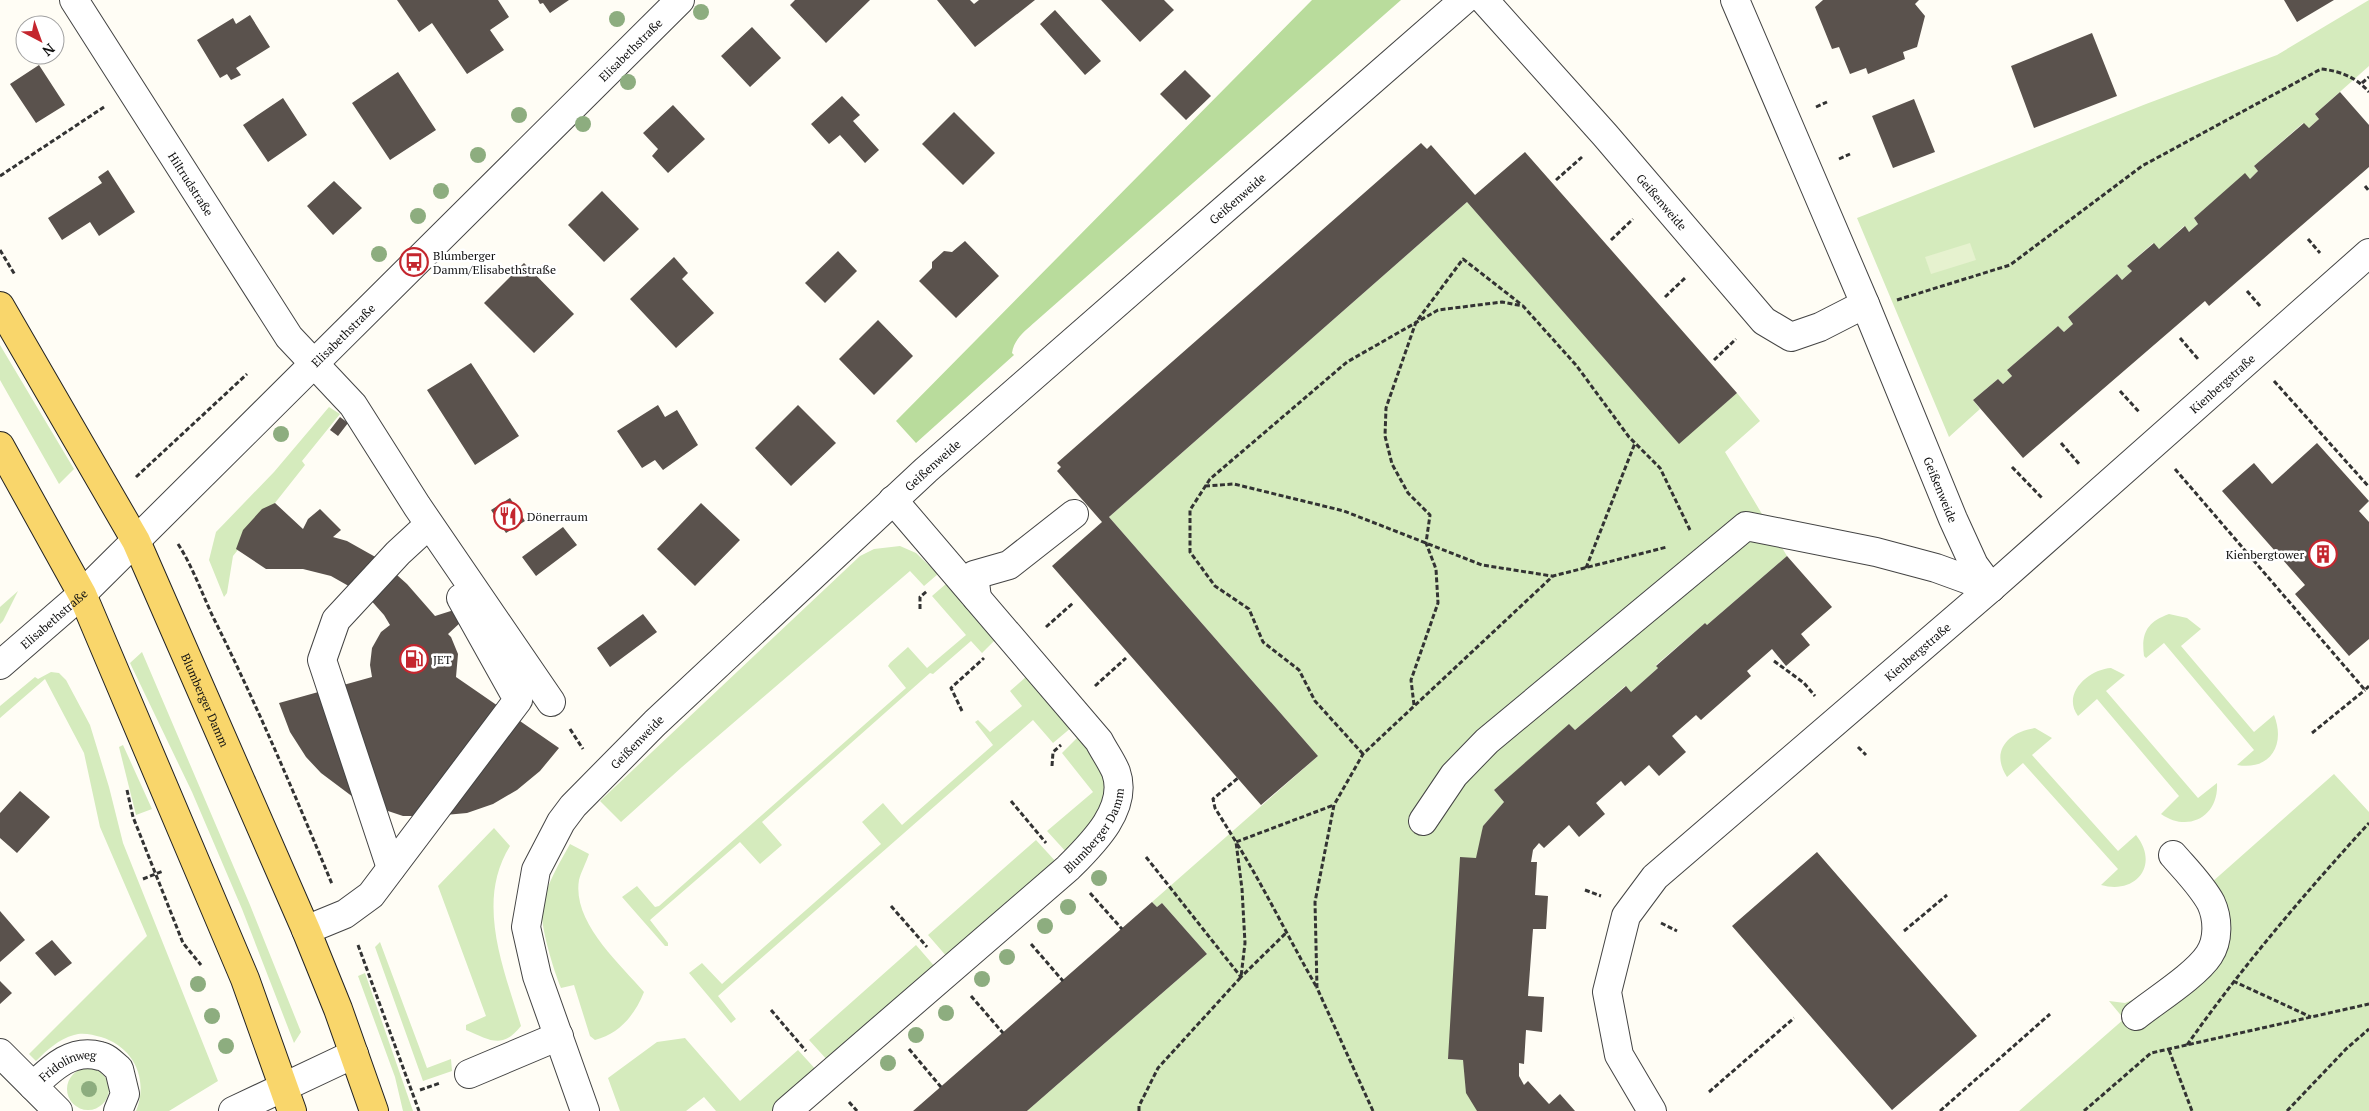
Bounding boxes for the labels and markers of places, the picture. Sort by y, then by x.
bus stop icon: Blumberger Damm/Elisabethstraße [399,247,429,277]
place label: Blumberger Damm/Elisabethstraße [433,248,556,277]
restaurant icon: Dönerraum [493,501,523,531]
place label: Dönerraum [527,509,588,524]
building icon: Kienbergtower [2308,539,2338,569]
place label: Kienbergtower [2226,547,2304,562]
fuel station icon: JET [399,644,429,674]
place label: JET [433,652,452,667]

